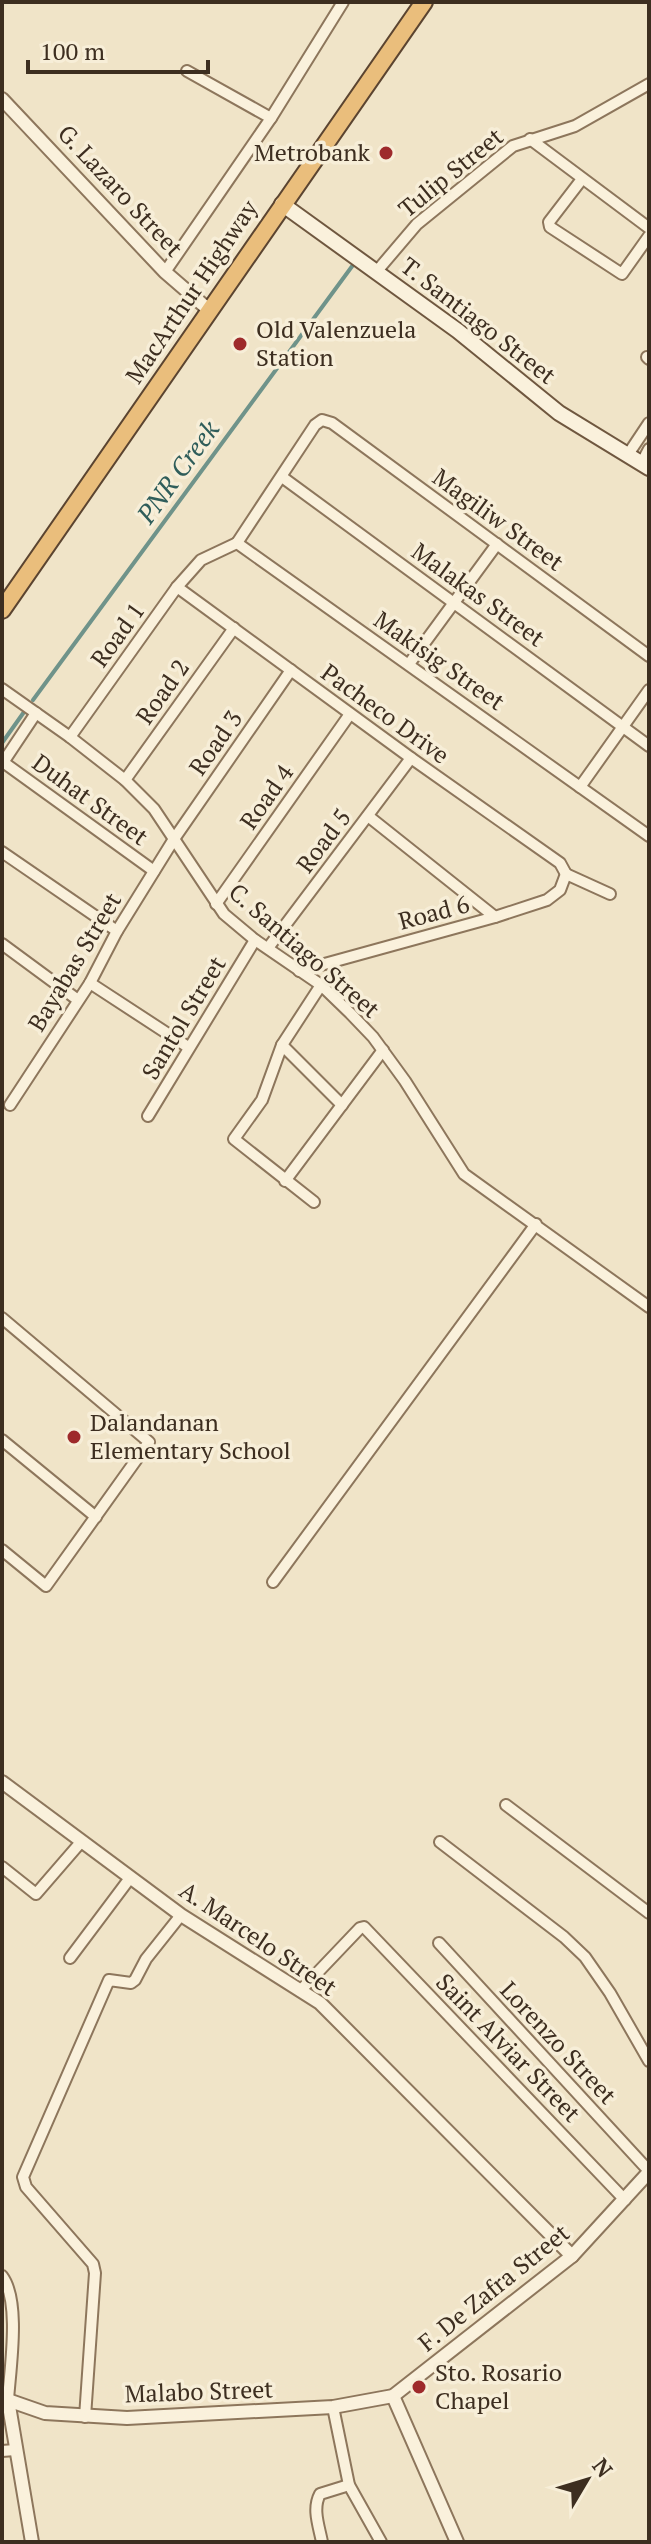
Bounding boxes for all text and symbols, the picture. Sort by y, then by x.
scale bar [28,24,208,74]
text: 100 m [40,35,105,67]
street label: G. Lazaro Street [51,117,190,263]
street label: Tulip Street [391,120,509,224]
place label: Metrobank [254,136,371,168]
marker: Metrobank [377,144,395,162]
street label: MacArthur Highway [118,193,265,389]
street label: T. Santiago Street [394,250,563,391]
place label: Old Valenzuela Station [256,313,417,373]
marker: Old Valenzuela Station [231,335,249,353]
water label: PNR Creek [128,413,226,530]
street label: Magiliw Street [427,461,571,578]
street label: Malakas Street [406,535,552,653]
street label: Road 1 [83,596,151,673]
street label: Makisig Street [368,603,511,717]
street label: Road 2 [128,653,196,730]
street label: Pacheco Drive [315,656,456,770]
street label: Road 3 [181,704,249,781]
street label: Duhat Street [26,746,155,852]
street label: Road 4 [232,758,300,835]
street label: Road 5 [289,802,358,879]
street label: C. Santiago Street [222,876,387,1025]
street label: Bayabas Street [20,886,128,1037]
street label: Road 6 [395,887,473,937]
street label: Santol Street [134,950,233,1085]
place label: Dalandanan Elementary School [90,1406,291,1466]
marker: Dalandanan Elementary School [65,1428,83,1446]
street label: A. Marcelo Street [174,1874,344,2003]
street label: Saint Alviar Street [429,1966,588,2129]
street label: Lorenzo Street [494,1974,624,2111]
street label: F. De Zafra Street [411,2216,576,2358]
place label: Sto. Rosario Chapel [435,2356,562,2416]
street label: Malabo Street [124,2372,274,2410]
marker: Sto. Rosario Chapel [410,2378,428,2396]
north arrow [547,2440,627,2520]
text: N [587,2452,620,2483]

